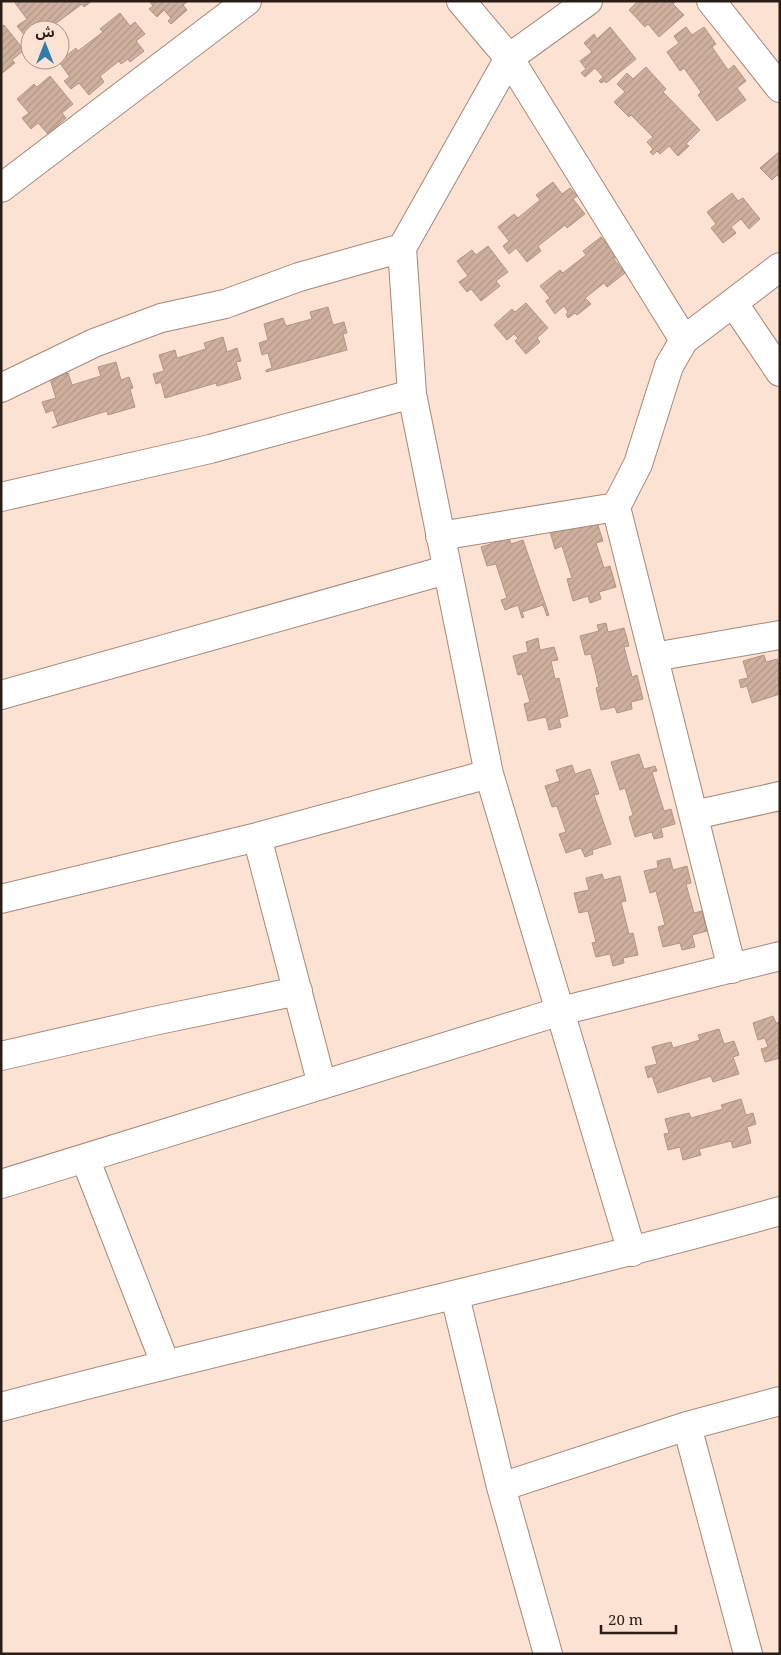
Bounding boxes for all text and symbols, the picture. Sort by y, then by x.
north arrow [20,20,70,70]
text: ش [35,22,55,41]
scale bar [601,1602,676,1634]
text: 20 m [608,1609,643,1629]

